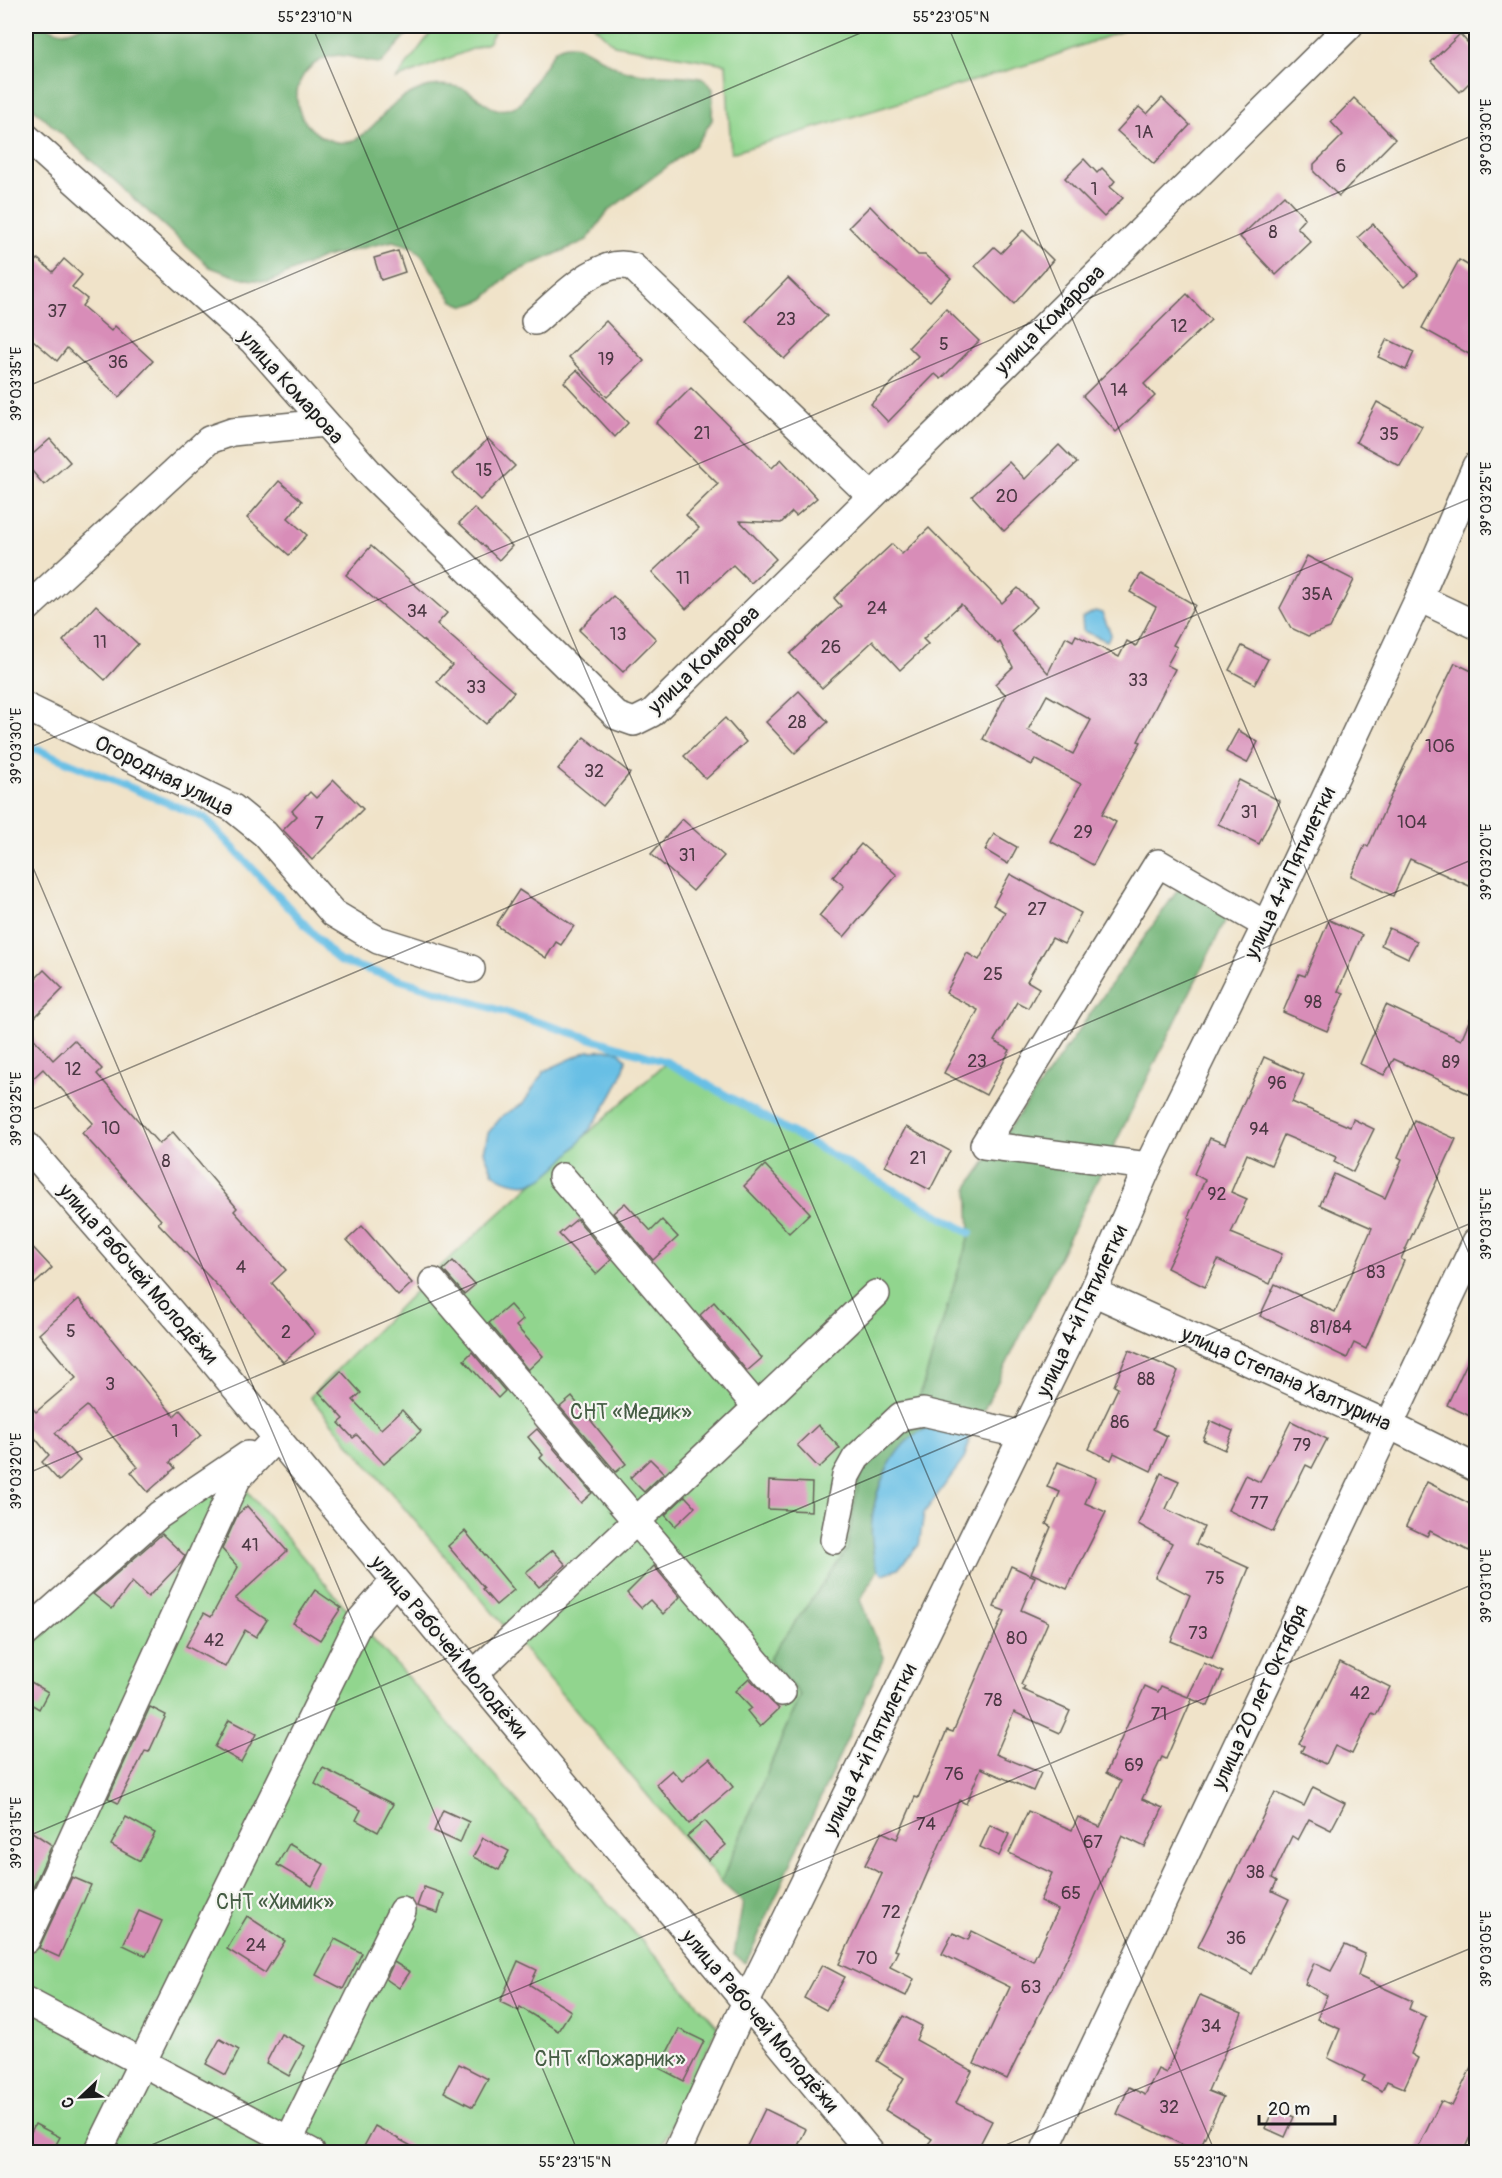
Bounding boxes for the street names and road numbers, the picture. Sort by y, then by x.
street label: улица Комарова [988,259,1111,382]
street label: улица Комарова [232,323,350,450]
street label: улица Комарова [642,600,766,721]
street label: Огородная улица [90,729,238,823]
street label: улица 4-й Пятилетки [1238,783,1342,964]
street label: улица Рабочей Молодёжи [51,1177,224,1370]
street label: улица 4-й Пятилетки [1030,1221,1134,1402]
street label: улица Степана Халтурина [1176,1320,1395,1438]
street label: улица Рабочей Молодёжи [364,1549,534,1744]
street label: улица 20 лет Октября [1205,1600,1315,1794]
street label: улица 4-й Пятилетки [816,1659,923,1840]
street label: улица Рабочей Молодёжи [675,1923,845,2118]

